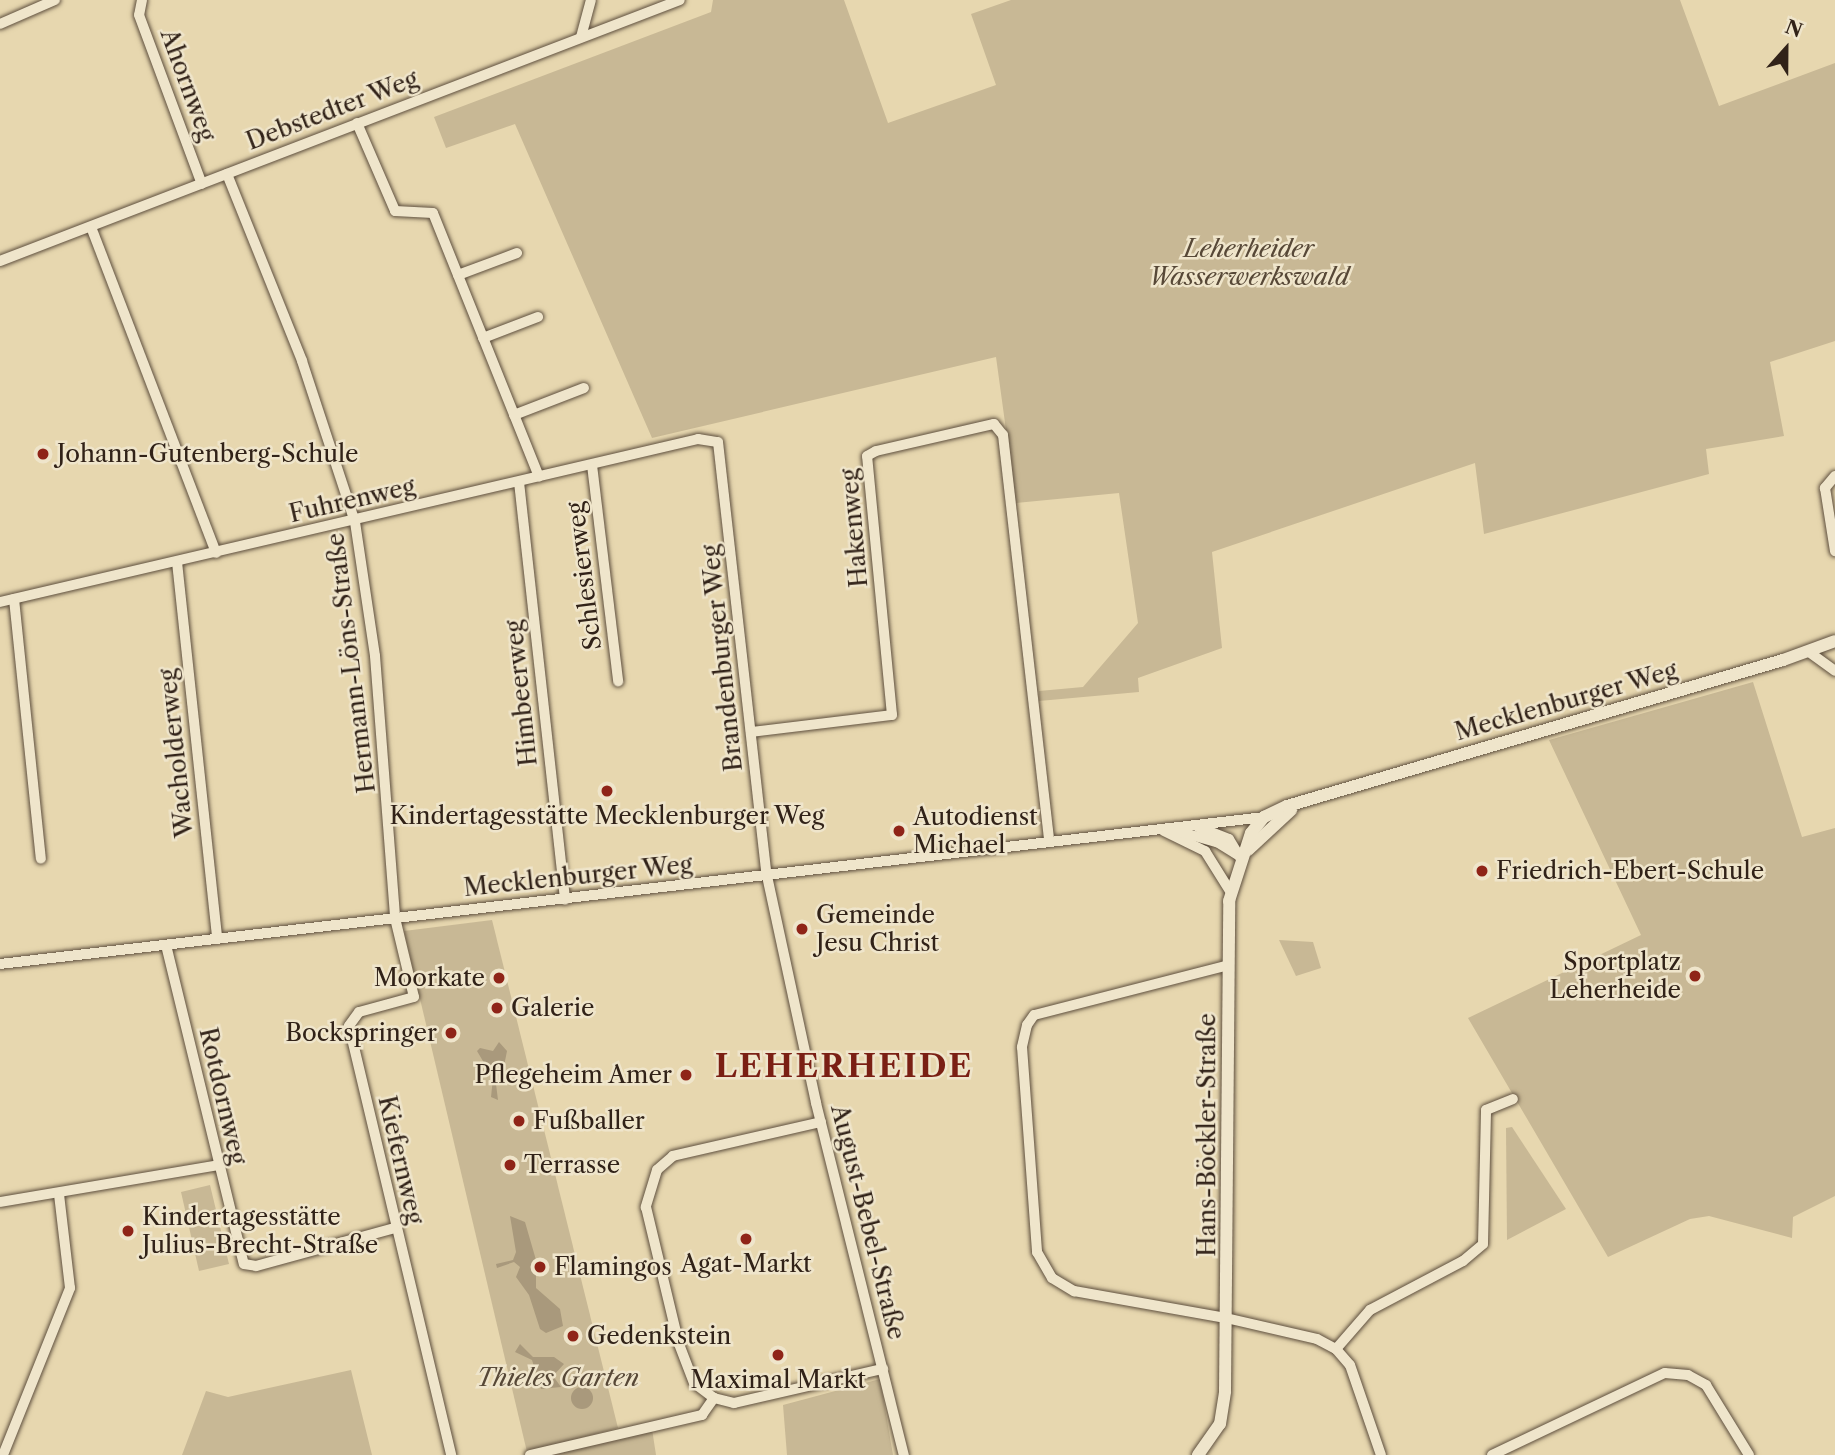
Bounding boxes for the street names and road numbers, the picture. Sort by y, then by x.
street label: Ahornweg [154,25,222,145]
street label: Debstedter Weg [241,64,423,156]
street label: Hakenweg [834,467,874,589]
street label: Fuhrenweg [286,472,418,528]
street label: Schlesierweg [561,500,607,652]
street label: Hermann-Löns-Straße [321,531,381,795]
street label: Brandenburger Weg [696,542,748,774]
street label: Himbeerweg [499,618,543,768]
street label: Mecklenburger Weg [1451,655,1681,747]
street label: Wacholderweg [153,667,199,839]
street label: Mecklenburger Weg [461,850,695,902]
street label: Hans-Böckler-Straße [1193,1013,1221,1257]
street label: Rotdornweg [193,1025,253,1167]
street label: Kiefernweg [372,1093,430,1227]
street label: August-Bebel-Straße [825,1102,911,1342]

